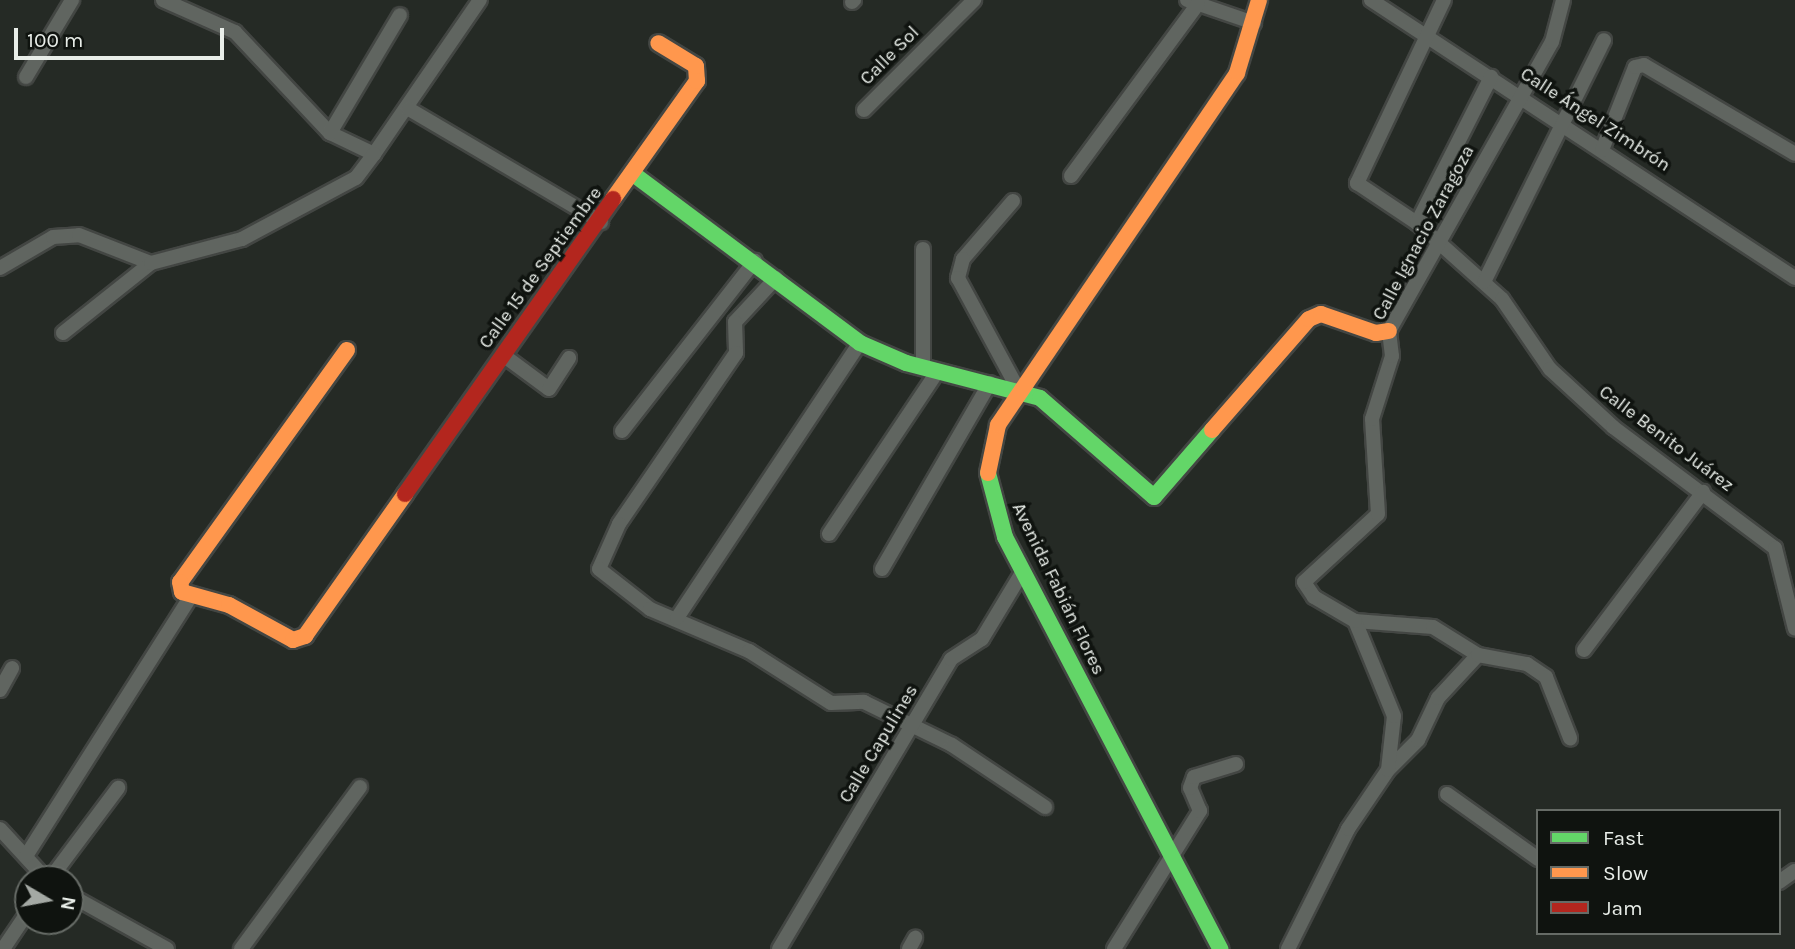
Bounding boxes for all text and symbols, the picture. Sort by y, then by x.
scale bar [18,14,228,58]
street label: Calle Sol [856,22,924,90]
text: 100 m [27,28,84,52]
street label: Calle Ángel Zimbrón [1516,63,1674,177]
street label: Calle Ignacio Zaragoza [1368,142,1480,324]
street label: Calle 15 de Septiembre [475,183,607,353]
street label: Calle Benito Juárez [1594,381,1738,497]
street label: Avenida Fabián Flores [1006,499,1110,679]
street label: Calle Capulines [835,681,923,807]
legend [1536,809,1781,935]
text: Fast [1603,826,1644,850]
text: Slow [1603,861,1648,885]
north arrow [14,865,84,935]
text: N [56,895,80,912]
text: Jam [1603,896,1643,920]

